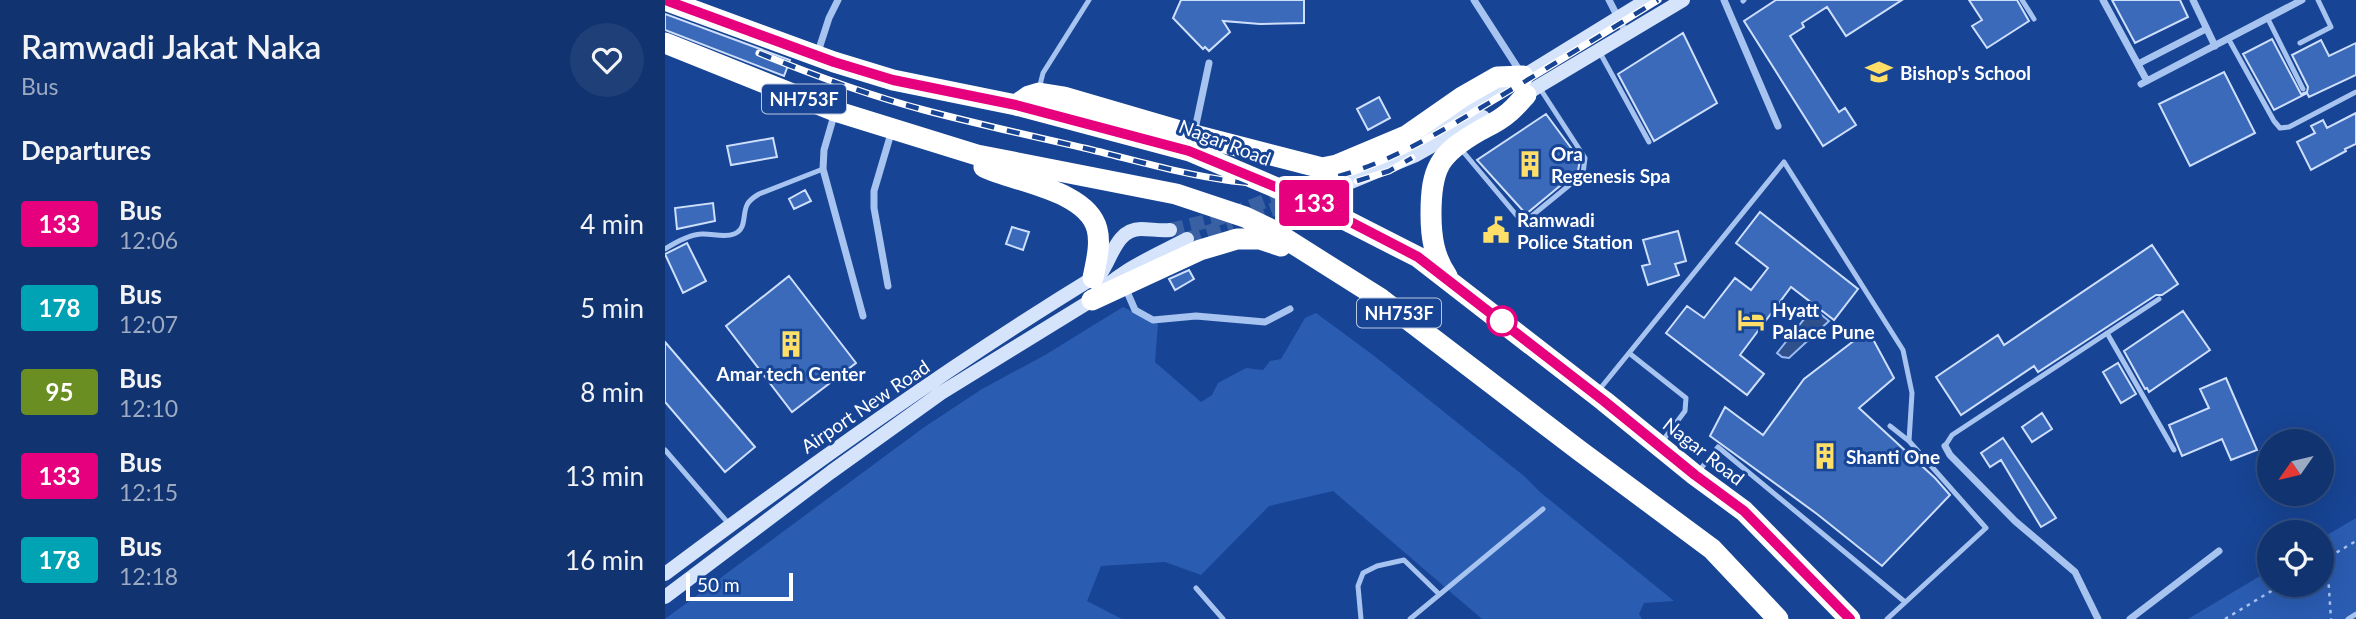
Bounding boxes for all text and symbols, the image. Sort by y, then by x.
button: heart [570,23,644,97]
text: Ramwadi Jakat Naka [21,26,321,66]
school or university icon: Bishop's School [1864,57,1894,87]
place label: Bishop's School [1900,61,2031,84]
text: Bus [21,72,58,100]
road number: NH753F [762,84,846,114]
street label: Nagar Road [1176,114,1274,170]
text: Departures [21,134,151,166]
place label: Ora Regenesis Spa [1551,142,1670,187]
building icon: Ora Regenesis Spa [1515,149,1545,179]
line badge: 133 [1274,180,1354,226]
text: 133 [1293,188,1335,217]
text: Bus [119,194,162,226]
text: 4 min [580,208,644,240]
place label: Ramwadi Police Station [1517,208,1633,253]
text: 133 [39,209,80,238]
public building icon: Ramwadi Police Station [1481,215,1511,245]
text: 12:06 [119,226,178,254]
text: Bus [119,278,162,310]
text: 5 min [580,292,644,324]
text: 178 [39,293,80,322]
road number: NH753F [1357,298,1441,328]
place label: Hyatt Palace Pune [1772,298,1875,343]
hotel icon: Hyatt Palace Pune [1736,305,1766,335]
unlabelled marker [1487,306,1517,336]
text: 12:07 [119,310,178,338]
building icon: Amar tech Center [776,329,806,359]
street label: Airport New Road [796,355,934,457]
text: Bus [119,362,162,394]
place label: Amar tech Center [716,362,866,385]
text: 8 min [580,376,644,408]
text: 95 [46,377,73,406]
text: 12:10 [119,394,178,422]
street label: Nagar Road [1659,412,1749,490]
north arrow [2257,429,2335,506]
map controls [2257,429,2334,597]
building icon: Shanti One [1810,441,1840,471]
place label: Shanti One [1846,445,1940,468]
text: Bus [119,446,162,478]
text: 13 min [565,460,644,492]
text: 133 [39,461,80,490]
text: 12:15 [119,478,178,506]
button: locate [2257,520,2334,597]
text: Bus [119,530,162,562]
text: 16 min [565,544,644,576]
text: 178 [39,545,80,574]
text: 12:18 [119,562,178,590]
scale bar [686,570,793,602]
text: 50 m [697,573,740,596]

